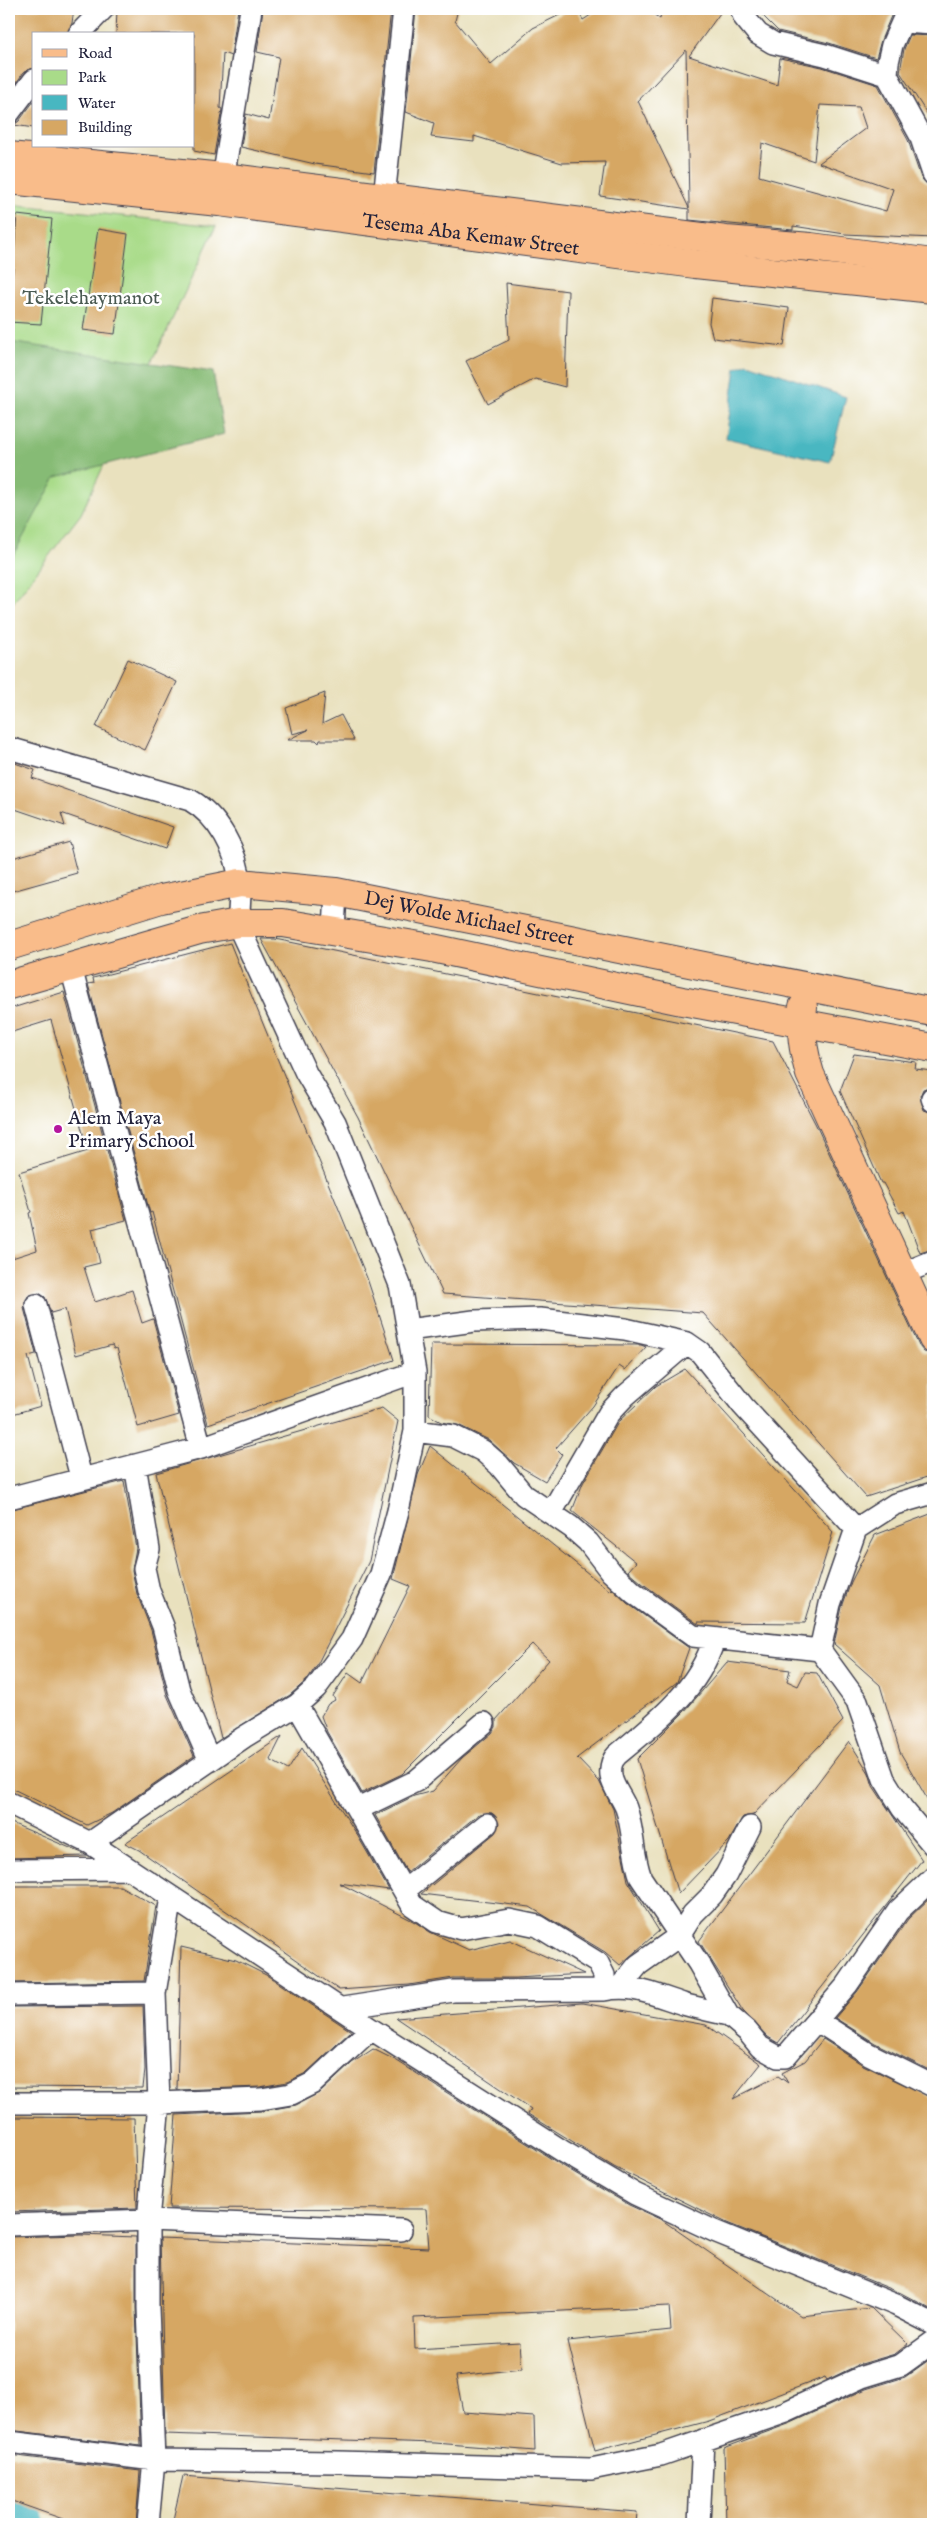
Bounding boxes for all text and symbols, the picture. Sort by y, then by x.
legend [32,32,195,148]
text: Road [78,44,113,63]
text: Park [78,68,108,87]
text: Water [78,94,116,113]
text: Building [78,118,133,137]
street label: Tesema Aba Kemaw Street [361,208,581,261]
park label: Tekelehaymanot [22,286,160,311]
street label: Dej Wolde Michael Street [362,885,576,952]
place label: Alem Maya Primary School [67,1106,195,1154]
marker: Alem Maya Primary School [52,1123,64,1135]

